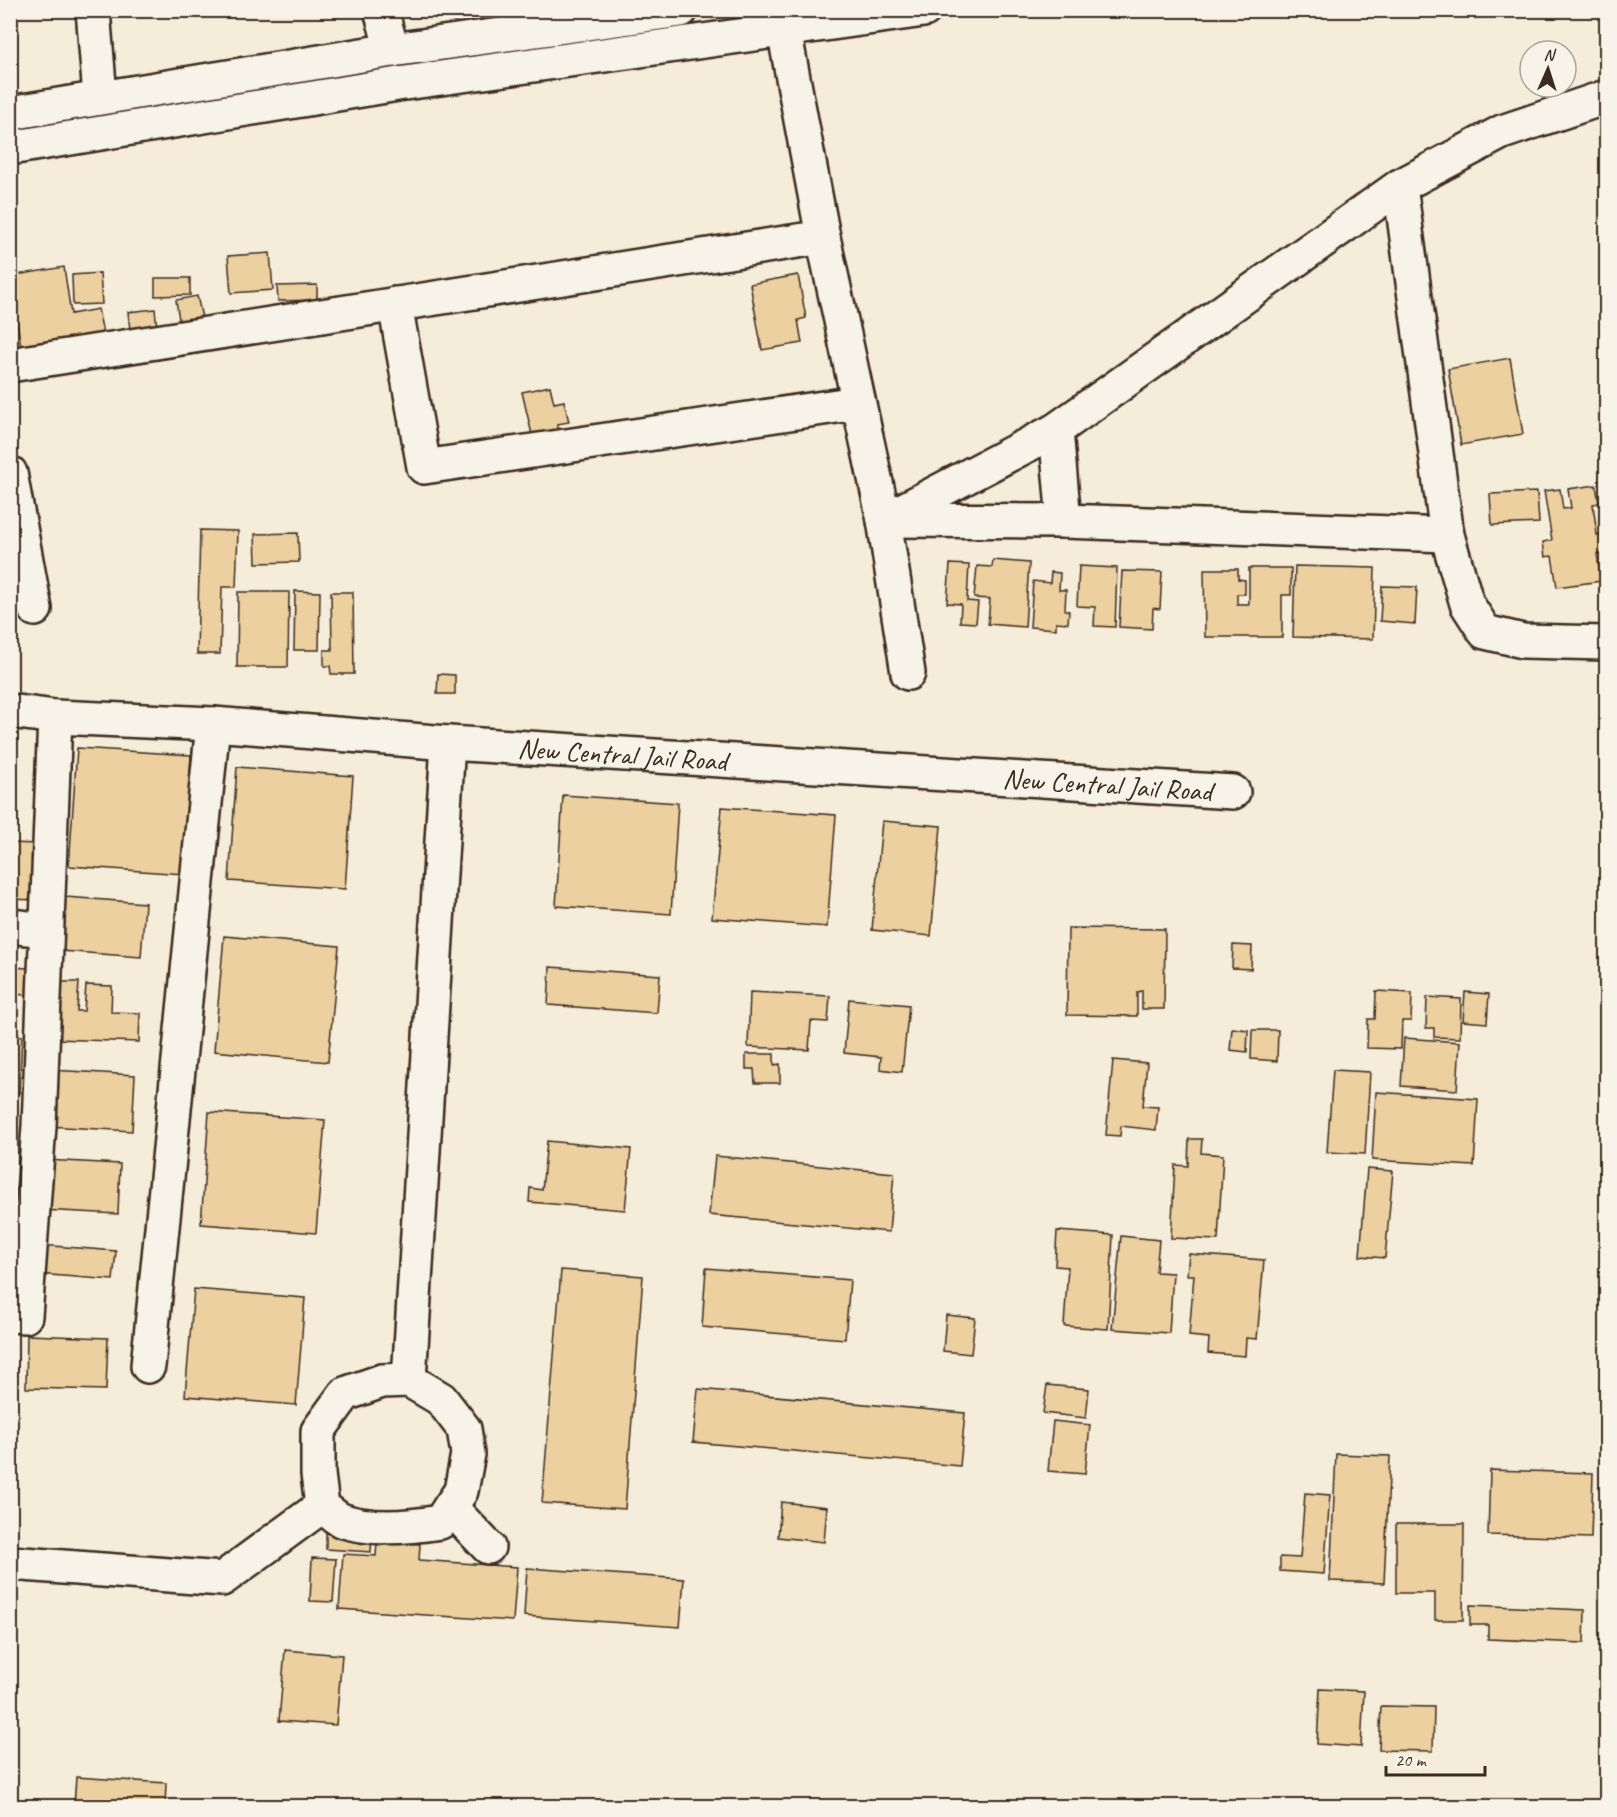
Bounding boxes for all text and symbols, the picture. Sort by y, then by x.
north arrow [1518,39,1578,99]
text: N [1543,45,1557,65]
street label: New Central Jail Road [517,730,732,778]
street label: New Central Jail Road [1002,760,1217,808]
scale bar [1386,1739,1485,1777]
text: 20 m [1395,1749,1428,1771]

